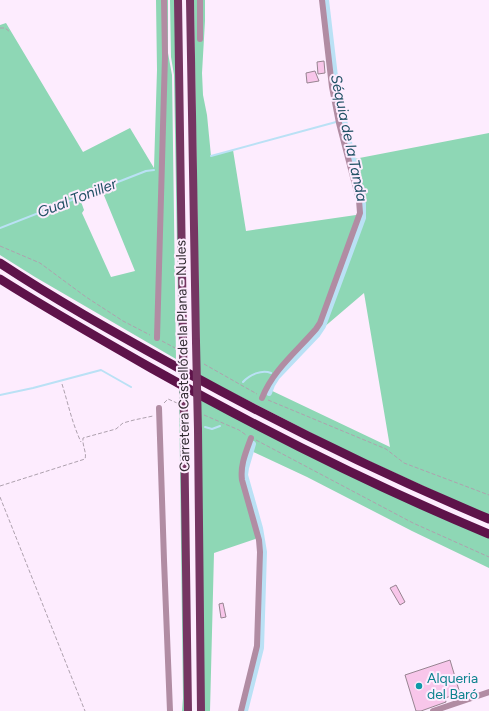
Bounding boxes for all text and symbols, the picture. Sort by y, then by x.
water label: Séquia de la Tanda [327,73,371,203]
water label: Gual Toniller [35,174,120,221]
street label: Carretera Castelló de la Plana - Nules [172,240,194,472]
place label: Alqueria del Baró [427,670,478,703]
marker: Alqueria del Baró [414,681,424,691]

